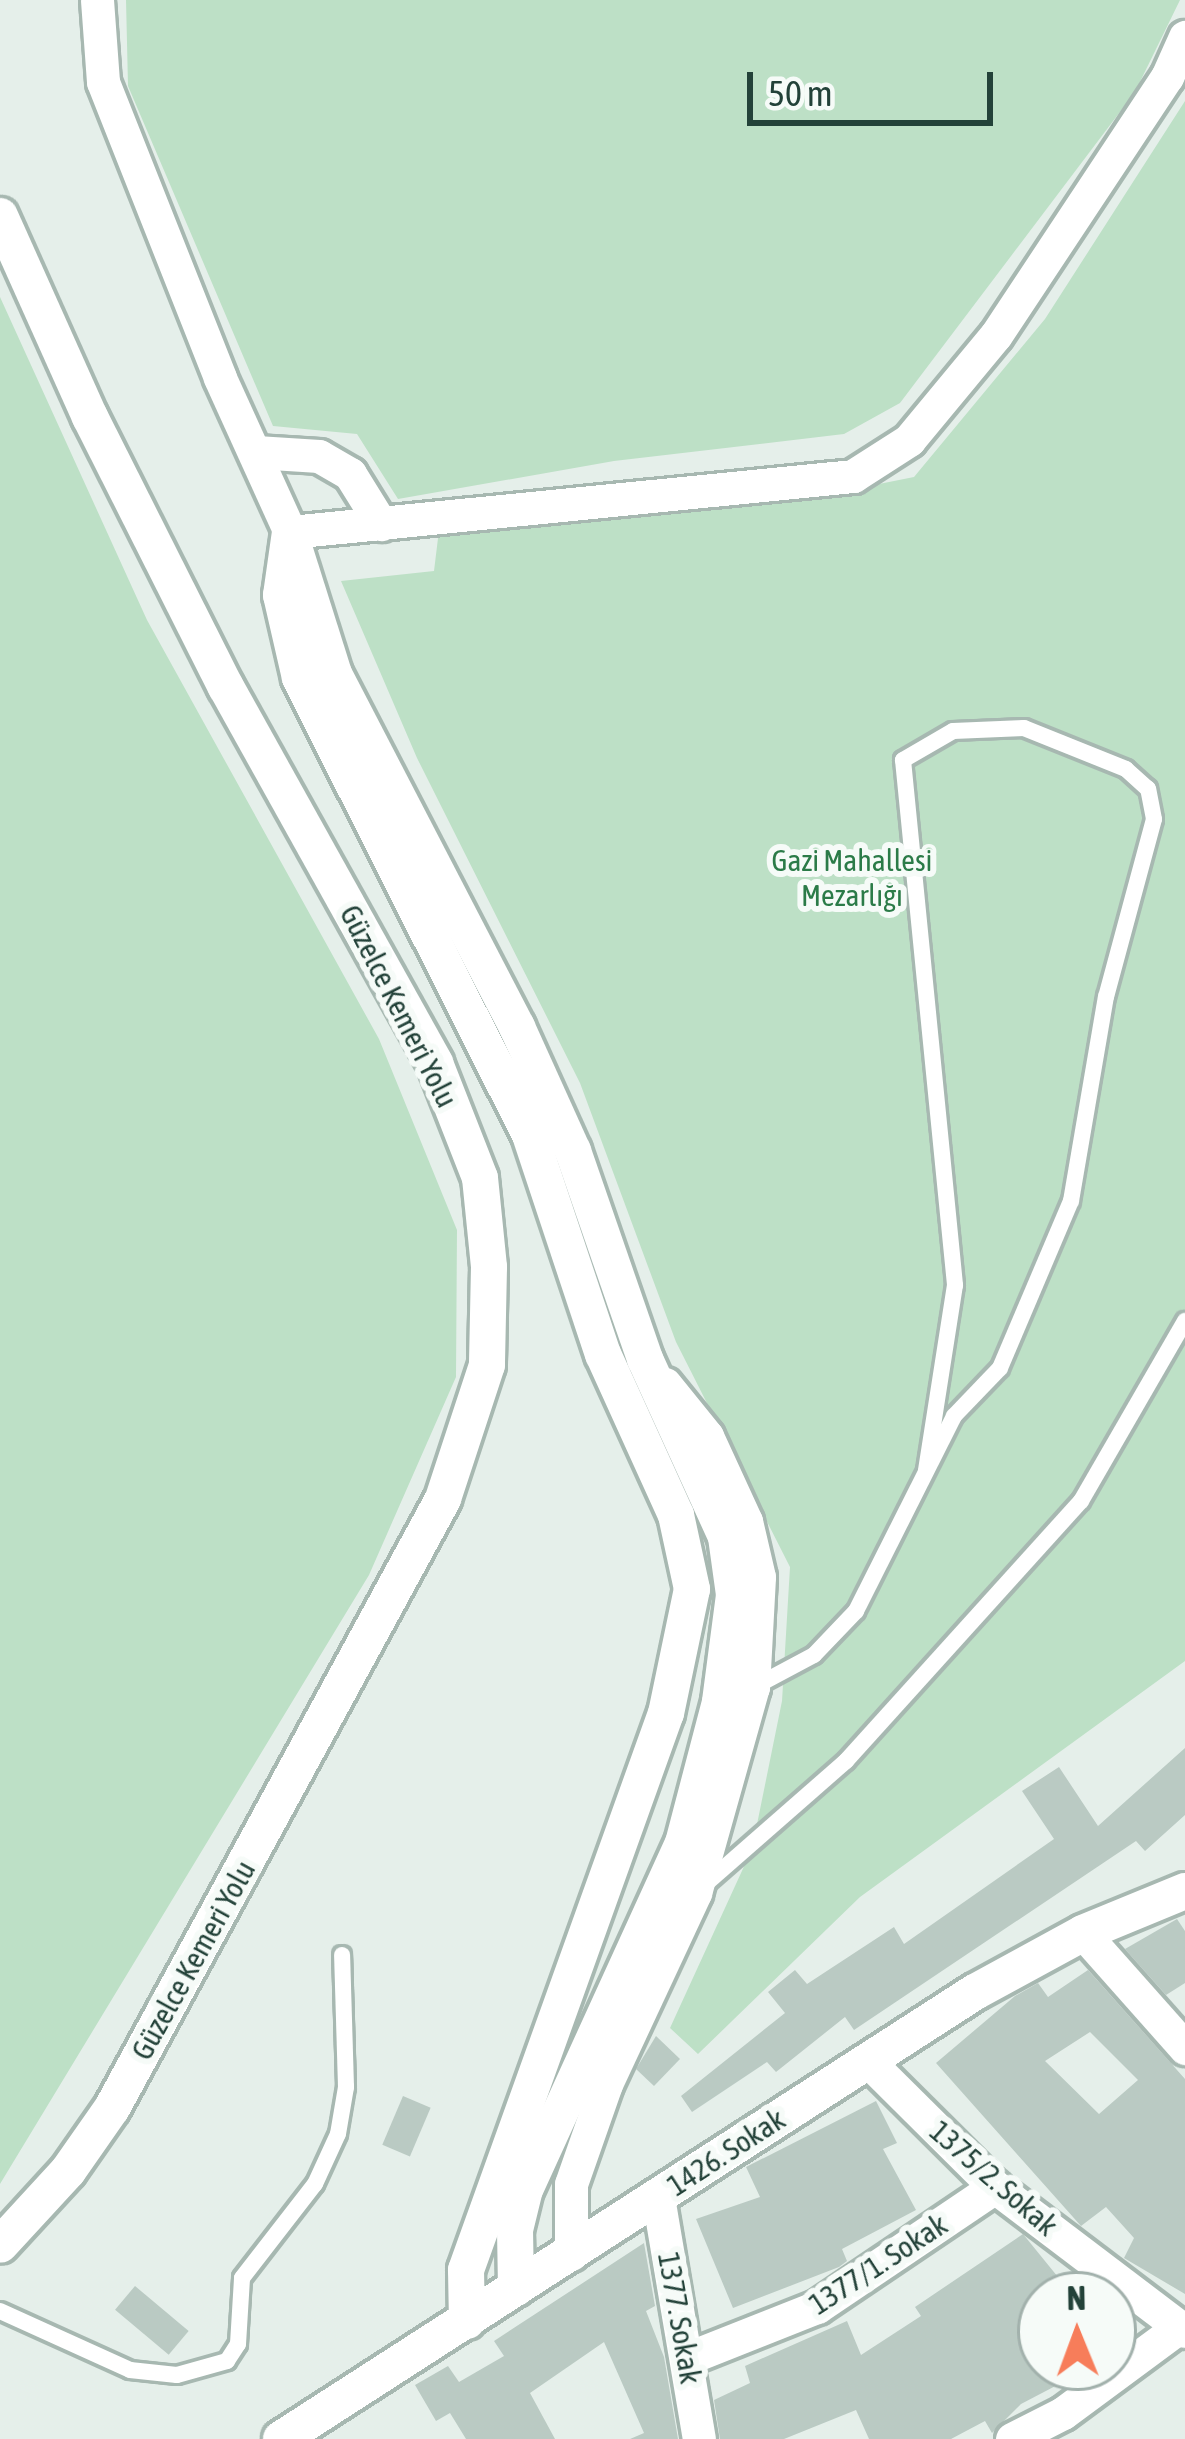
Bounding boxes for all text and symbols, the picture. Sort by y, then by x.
scale bar [753,48,999,122]
text: 50 m [768,72,833,114]
park label: Gazi Mahallesi Mezarlığı [772,842,932,912]
street label: Güzelce Kemeri Yolu [333,899,465,1113]
street label: Güzelce Kemeri Yolu [123,1854,263,2066]
street label: 1426. Sokak [660,2101,792,2203]
street label: 1375/2. Sokak [923,2113,1065,2243]
street label: 1377/1. Sokak [802,2206,954,2322]
street label: 1377. Sokak [651,2249,709,2387]
north arrow [1017,2271,1137,2391]
text: N [1066,2279,1086,2317]

